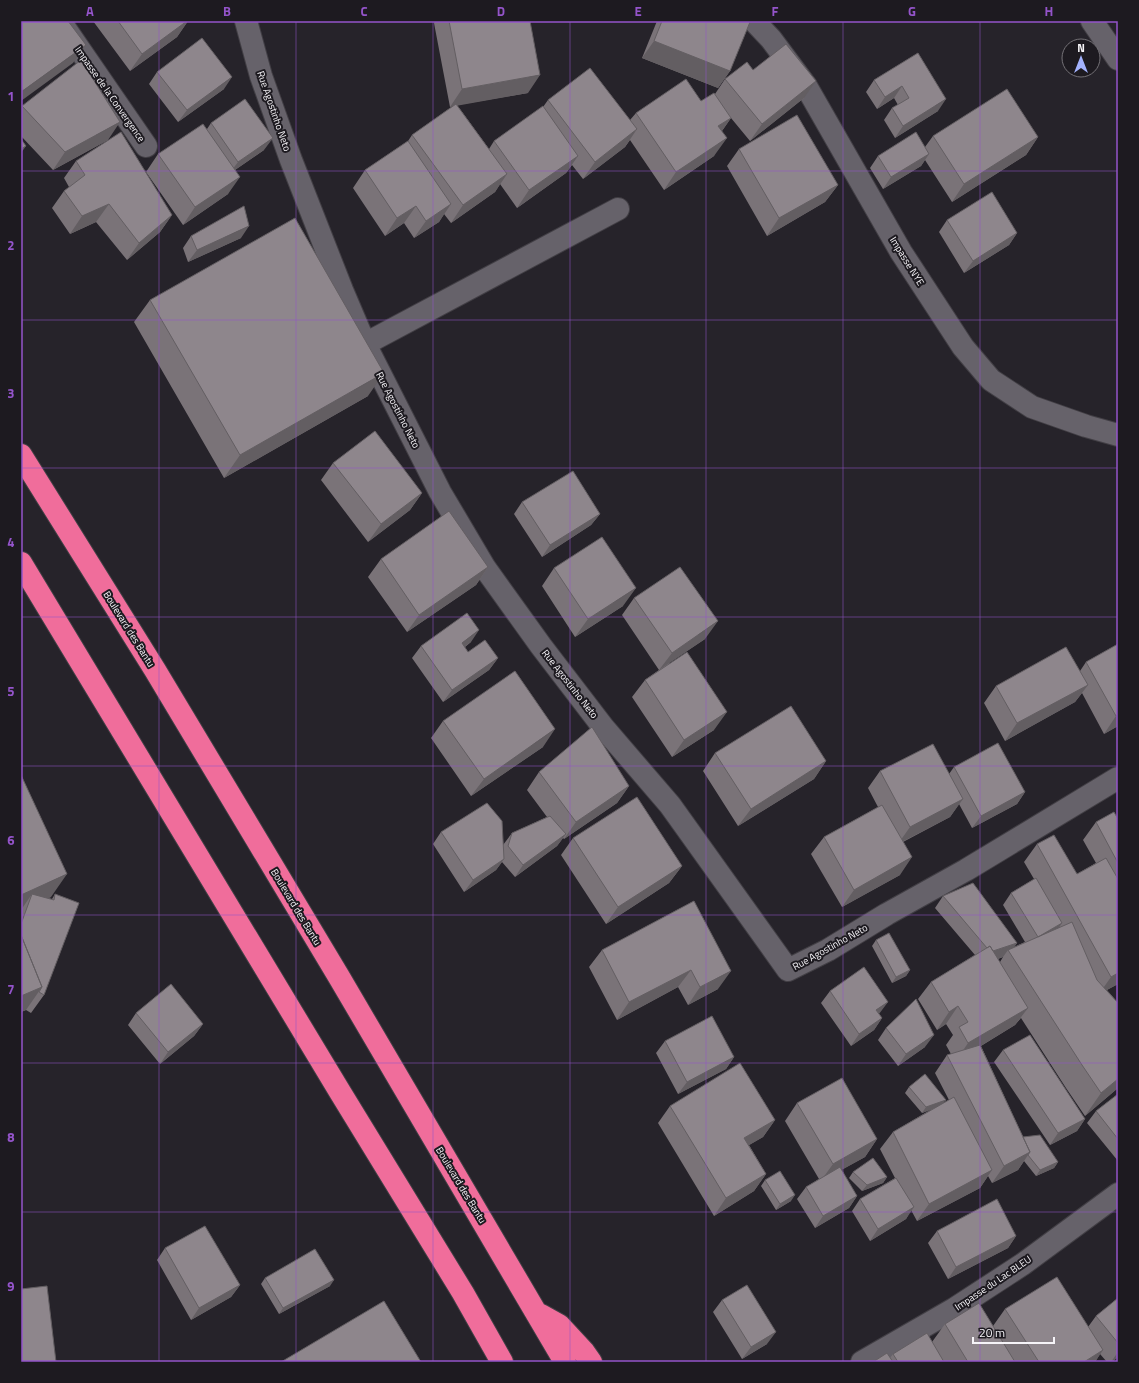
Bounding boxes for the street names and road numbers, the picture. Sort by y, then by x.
street label: Impasse de la Convergence [71,43,149,145]
street label: Rue Agostinho Neto [253,69,295,153]
street label: Impasse NYE [886,234,928,289]
street label: Rue Agostinho Neto [372,369,424,451]
street label: Boulevard des Bantu [100,588,158,670]
street label: Rue Agostinho Neto [538,646,602,722]
street label: Boulevard des Bantu [267,866,325,948]
street label: Rue Agostinho Neto [790,920,870,974]
street label: Boulevard des Bantu [432,1144,490,1226]
street label: Impasse du Lac BLEU [952,1252,1034,1314]

